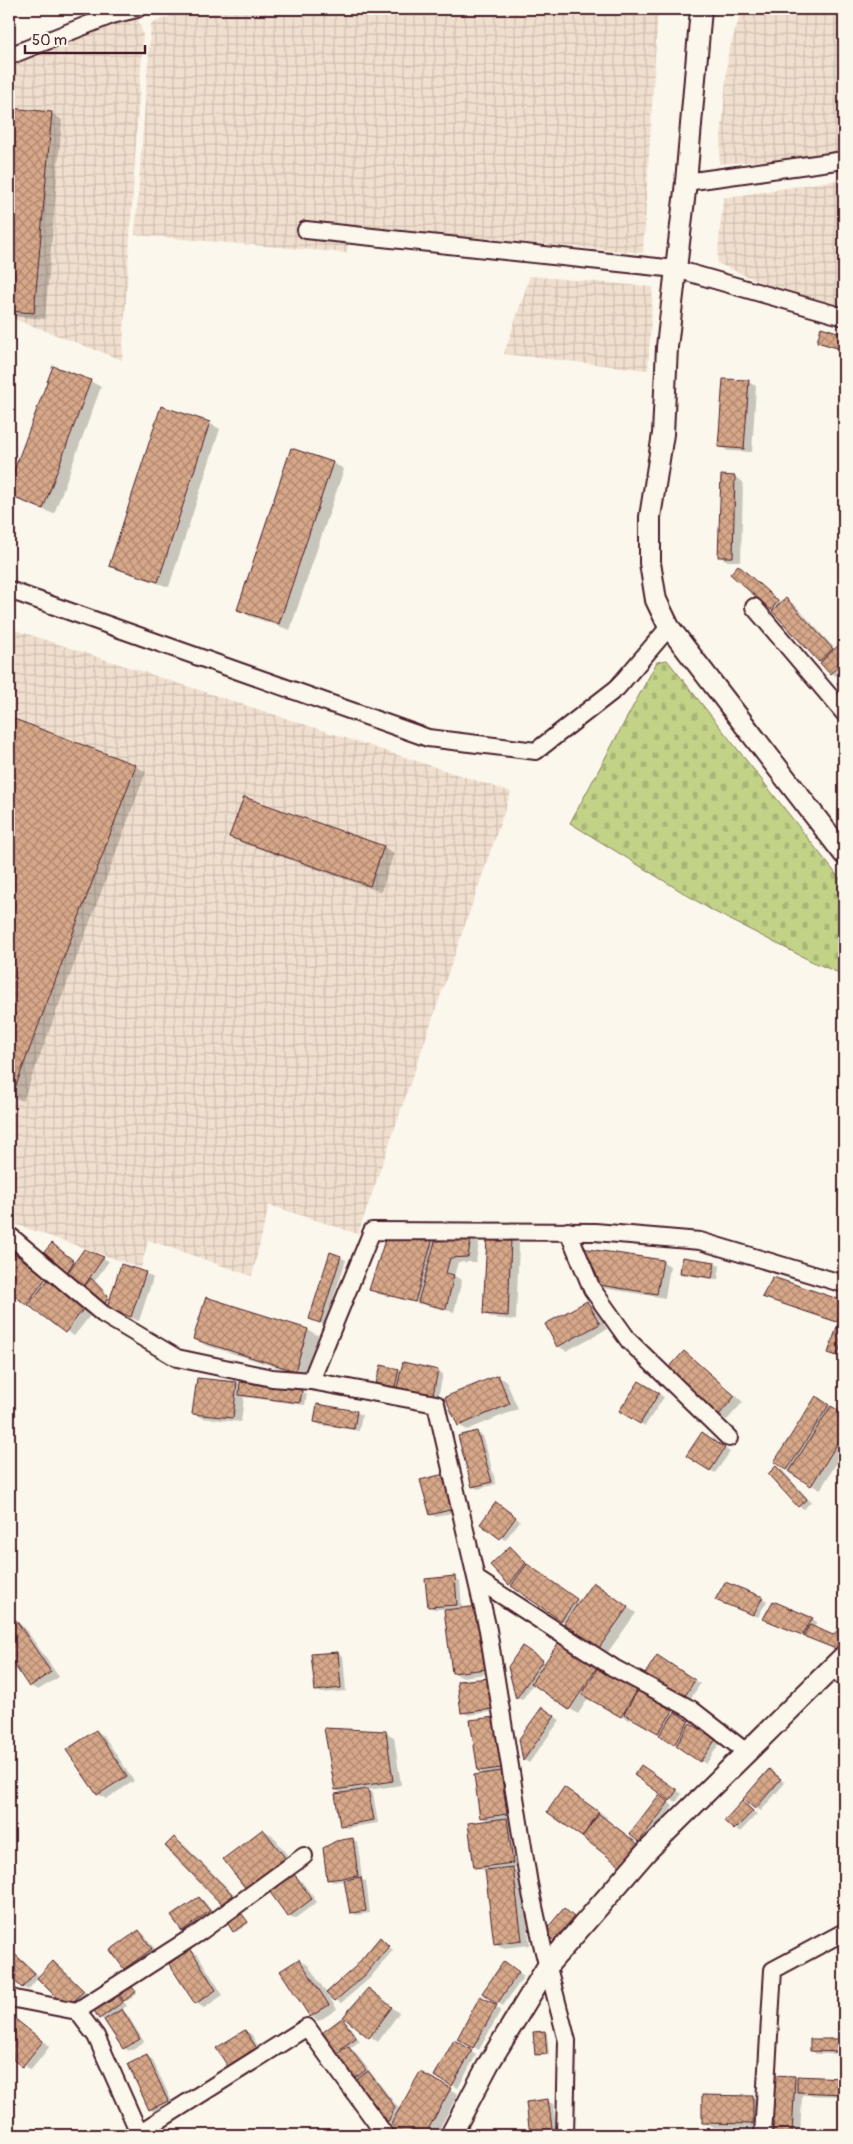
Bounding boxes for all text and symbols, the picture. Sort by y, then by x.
scale bar [25,22,145,54]
text: 50 m [32,31,67,50]

